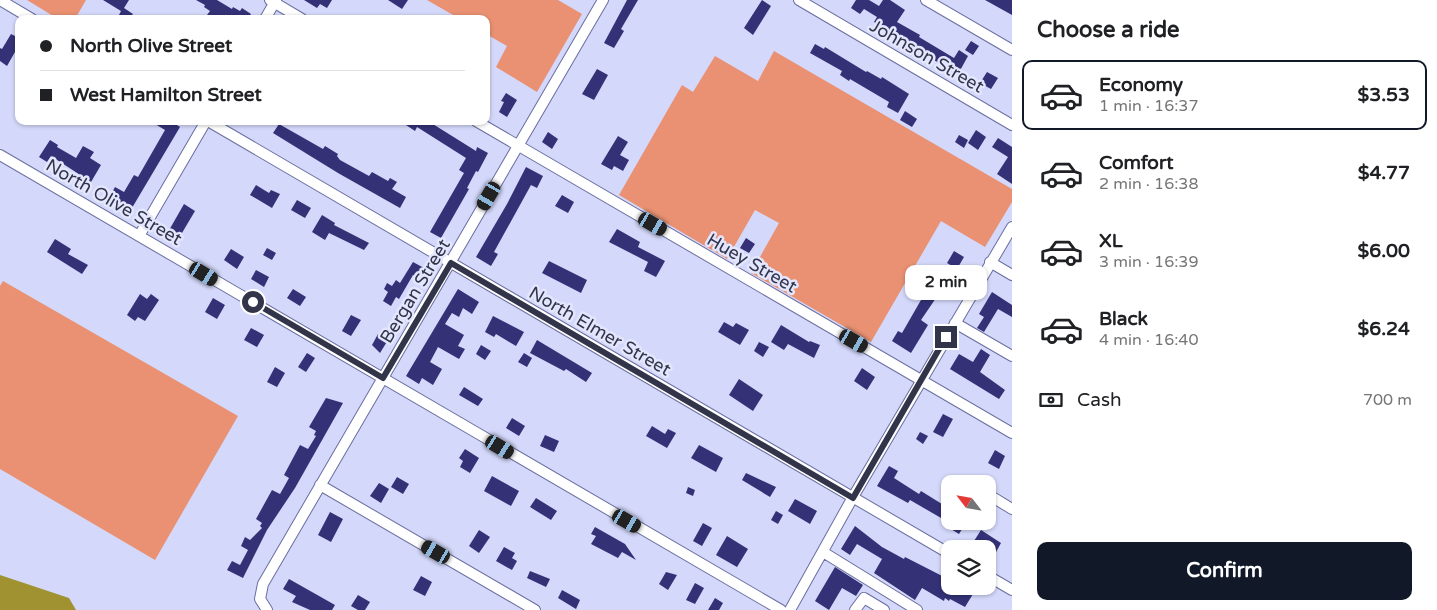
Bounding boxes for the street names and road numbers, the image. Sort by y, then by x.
street label: Johnson Street [866,14,988,98]
street label: North Olive Street [42,154,186,250]
street label: Huey Street [703,228,801,298]
street label: Bergan Street [375,235,455,347]
street label: North Elmer Street [525,281,675,381]

